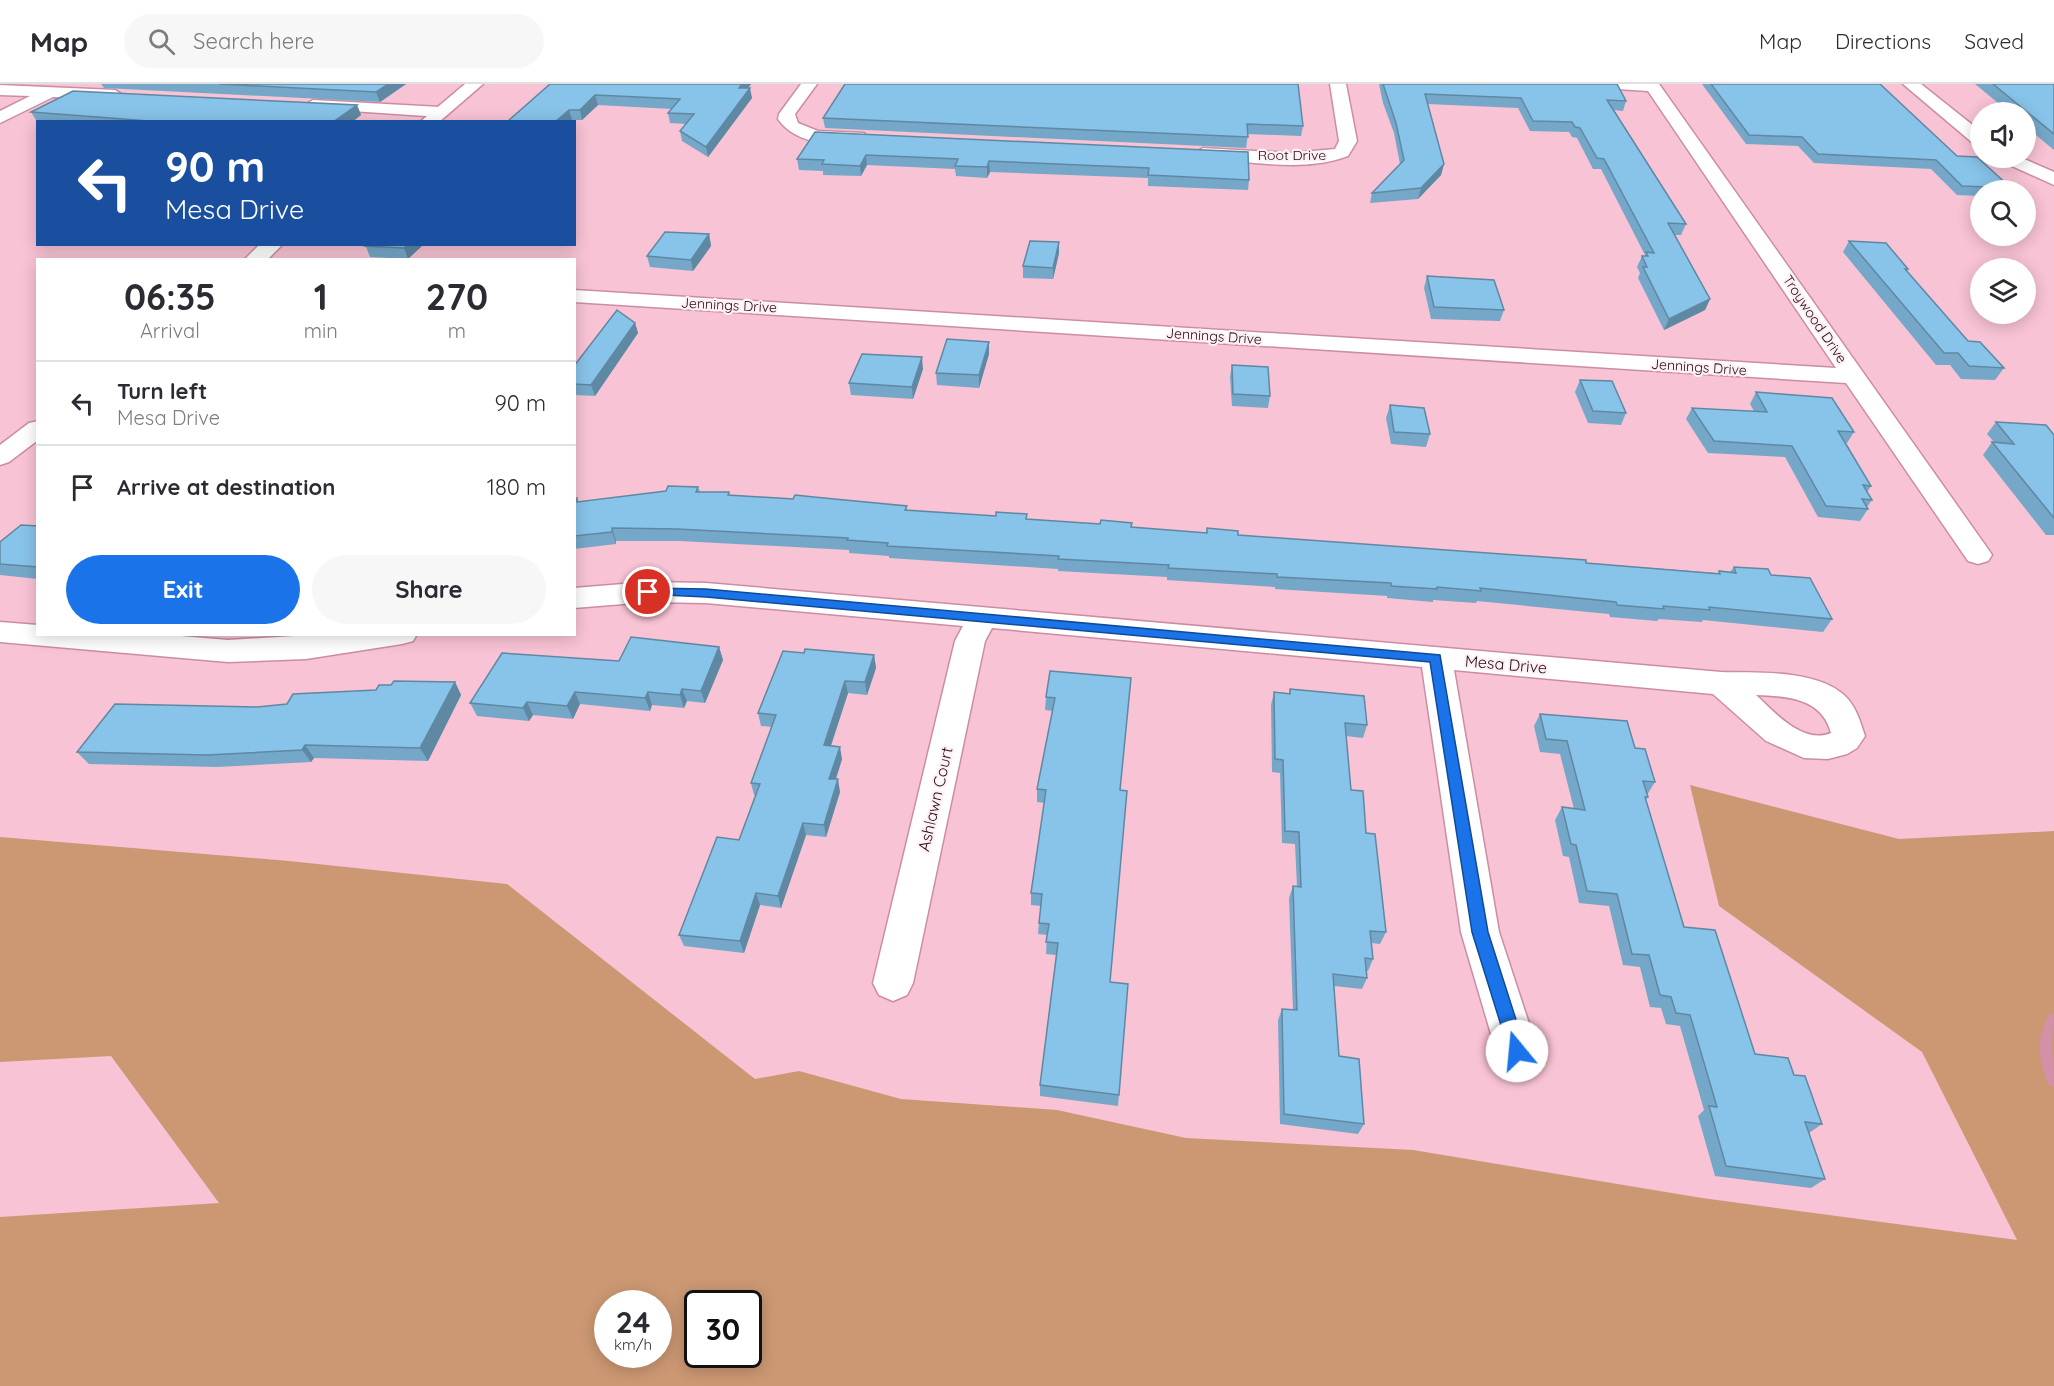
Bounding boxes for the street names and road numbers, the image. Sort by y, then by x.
street label: Root Drive [1258,146,1326,164]
street label: Troywood Drive [1779,271,1851,367]
street label: Jennings Drive [681,294,777,317]
street label: Jennings Drive [1166,324,1263,348]
street label: Jennings Drive [1651,355,1748,379]
street label: Mesa Drive [1464,650,1548,678]
street label: Ashlawn Court [913,745,957,853]

